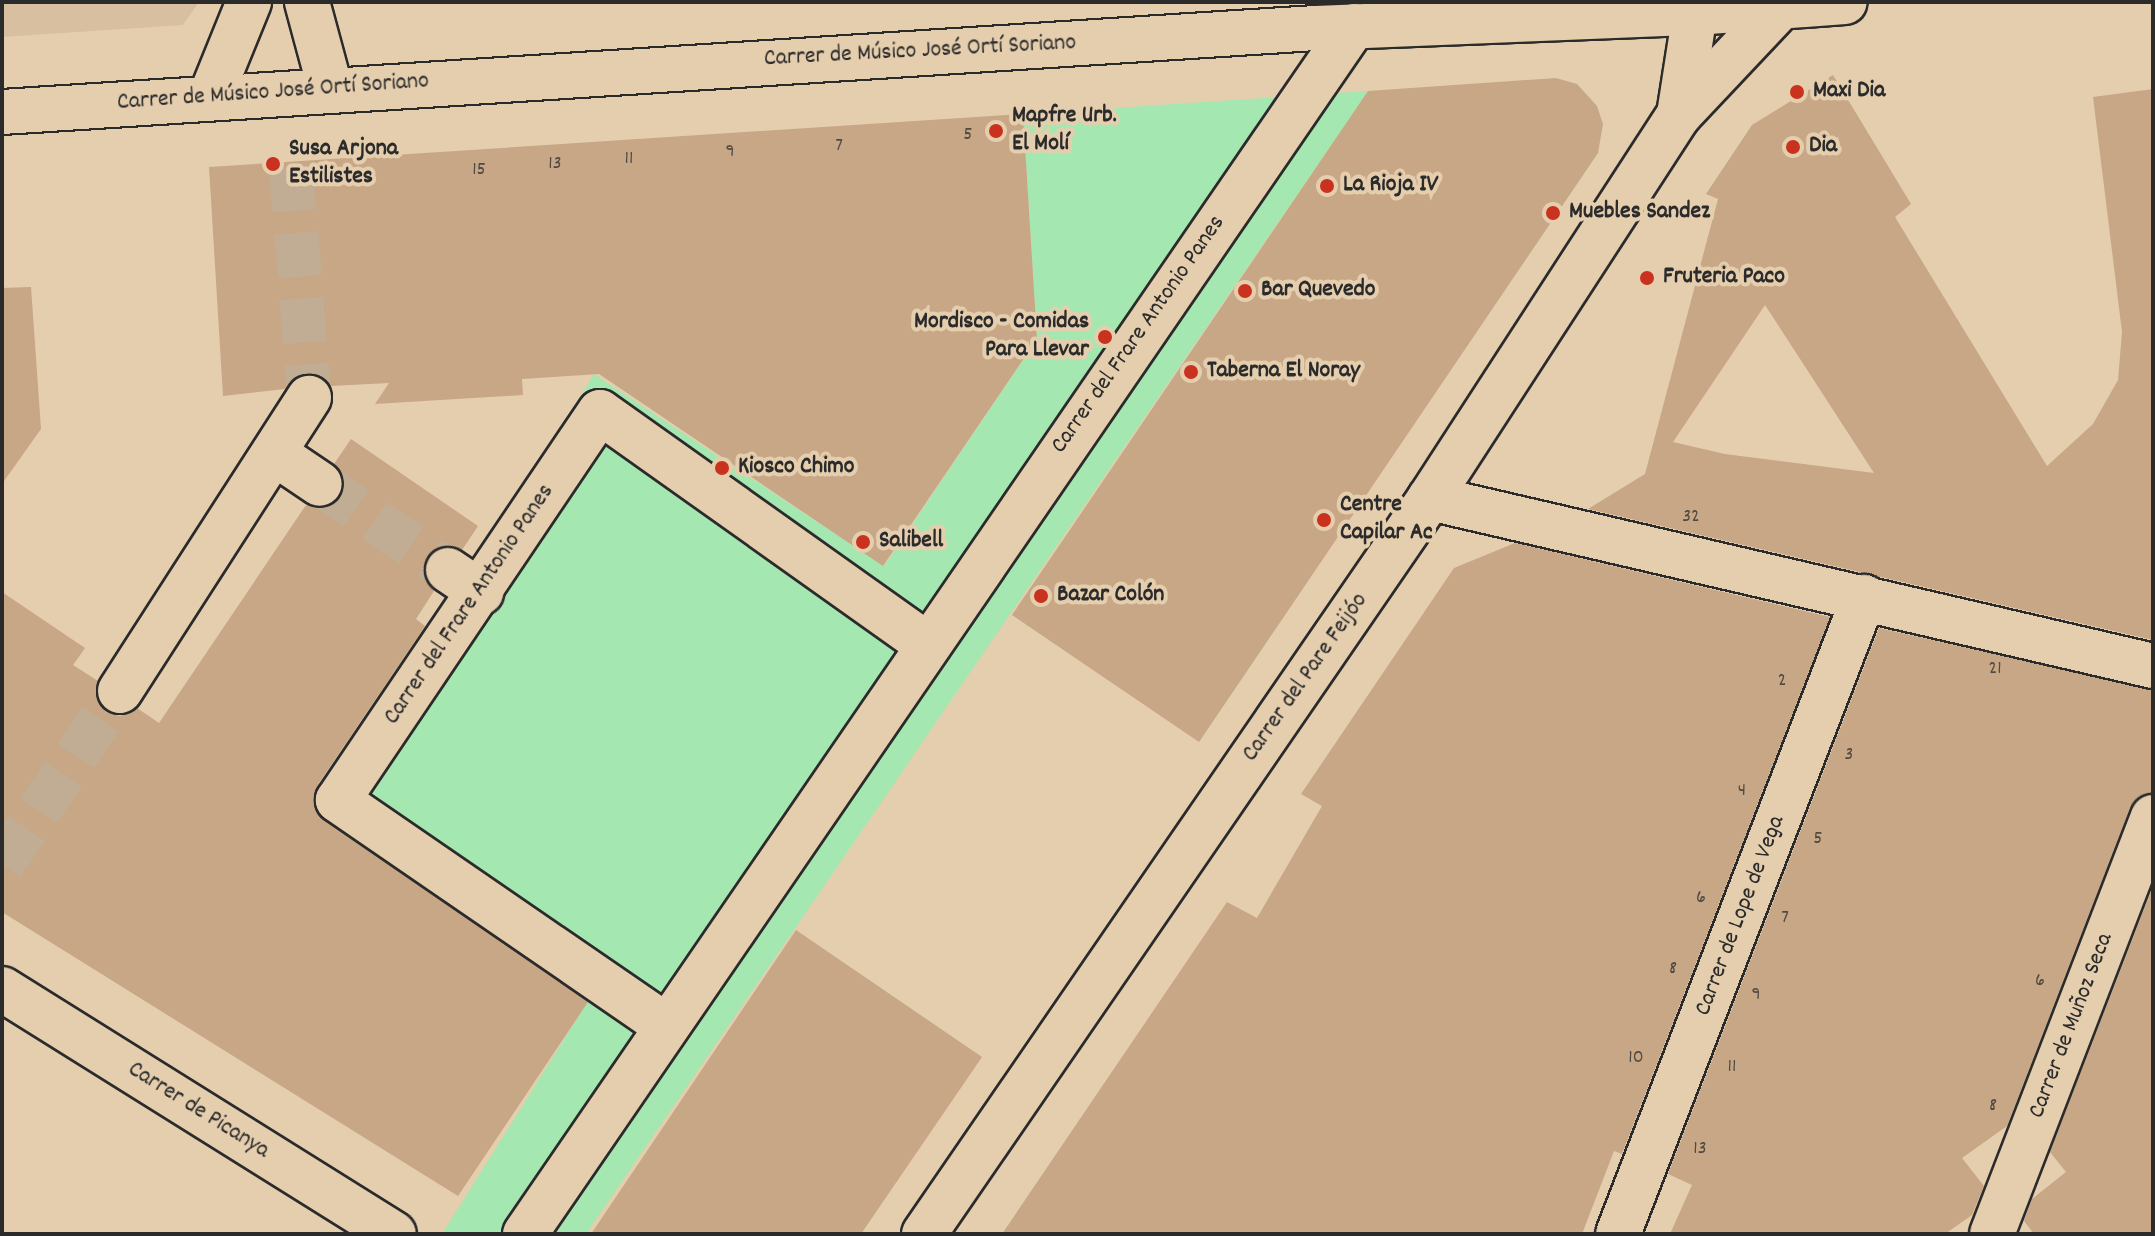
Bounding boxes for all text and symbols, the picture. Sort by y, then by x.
street label: Carrer de Músico José Ortí Soriano [763,29,1077,75]
street label: Carrer de Músico José Ortí Soriano [116,68,430,118]
place label: Maxi Dia [1813,78,1885,106]
marker: Maxi Dia [1788,83,1806,101]
place label: Mapfre Urb. El Molí [1012,103,1117,159]
marker: Mapfre Urb. El Molí [987,122,1005,140]
house number: 5 [963,123,973,147]
place label: Dia [1809,133,1837,161]
house number: 7 [835,134,843,158]
place label: Susa Arjona Estilistes [289,136,398,192]
marker: Dia [1784,138,1802,156]
house number: 9 [725,140,735,164]
house number: 11 [625,147,633,171]
house number: 13 [548,152,562,176]
marker: Susa Arjona Estilistes [264,155,282,173]
house number: 15 [472,158,486,182]
place label: La Rioja IV [1343,172,1438,200]
marker: La Rioja IV [1318,177,1336,195]
place label: Muebles Sandez [1569,199,1710,227]
marker: Muebles Sandez [1544,204,1562,222]
street label: Carrer del Frare Antonio Panes [1046,210,1232,460]
place label: Fruteria Paco [1663,264,1785,292]
marker: Fruteria Paco [1638,269,1656,287]
place label: Bar Quevedo [1261,277,1375,305]
marker: Bar Quevedo [1236,282,1254,300]
place label: Mordisco - Comidas Para Llevar [914,309,1089,365]
marker: Mordisco - Comidas Para Llevar [1096,328,1114,346]
place label: Taberna El Noray [1207,358,1360,386]
marker: Taberna El Noray [1182,363,1200,381]
place label: Kiosco Chimo [738,454,854,482]
marker: Kiosco Chimo [713,459,731,477]
street label: Carrer del Frare Antonio Panes [379,479,561,731]
place label: Centre Capilar Ac [1340,492,1433,548]
house number: 32 [1682,505,1700,529]
marker: Centre Capilar Ac [1315,511,1333,529]
place label: Salibell [879,528,943,556]
marker: Salibell [854,533,872,551]
place label: Bazar Colón [1057,582,1164,610]
marker: Bazar Colón [1032,587,1050,605]
street label: Carrer del Pare Feijóo [1237,588,1375,768]
house number: 21 [1988,657,2002,681]
house number: 2 [1778,669,1786,693]
house number: 3 [1845,743,1853,767]
house number: 4 [1738,779,1746,803]
street label: Carrer de Lope de Vega [1690,812,1792,1020]
house number: 5 [1813,827,1823,851]
house number: 6 [1696,886,1706,910]
house number: 7 [1781,906,1789,930]
street label: Carrer de Muñoz Seca [2023,929,2121,1123]
house number: 8 [1669,957,1677,981]
house number: 6 [2035,969,2045,993]
house number: 9 [1751,983,1761,1007]
house number: 10 [1628,1046,1644,1070]
house number: 11 [1728,1055,1736,1079]
street label: Carrer de Picanya [122,1056,274,1166]
house number: 8 [1989,1094,1997,1118]
house number: 13 [1693,1137,1707,1161]

